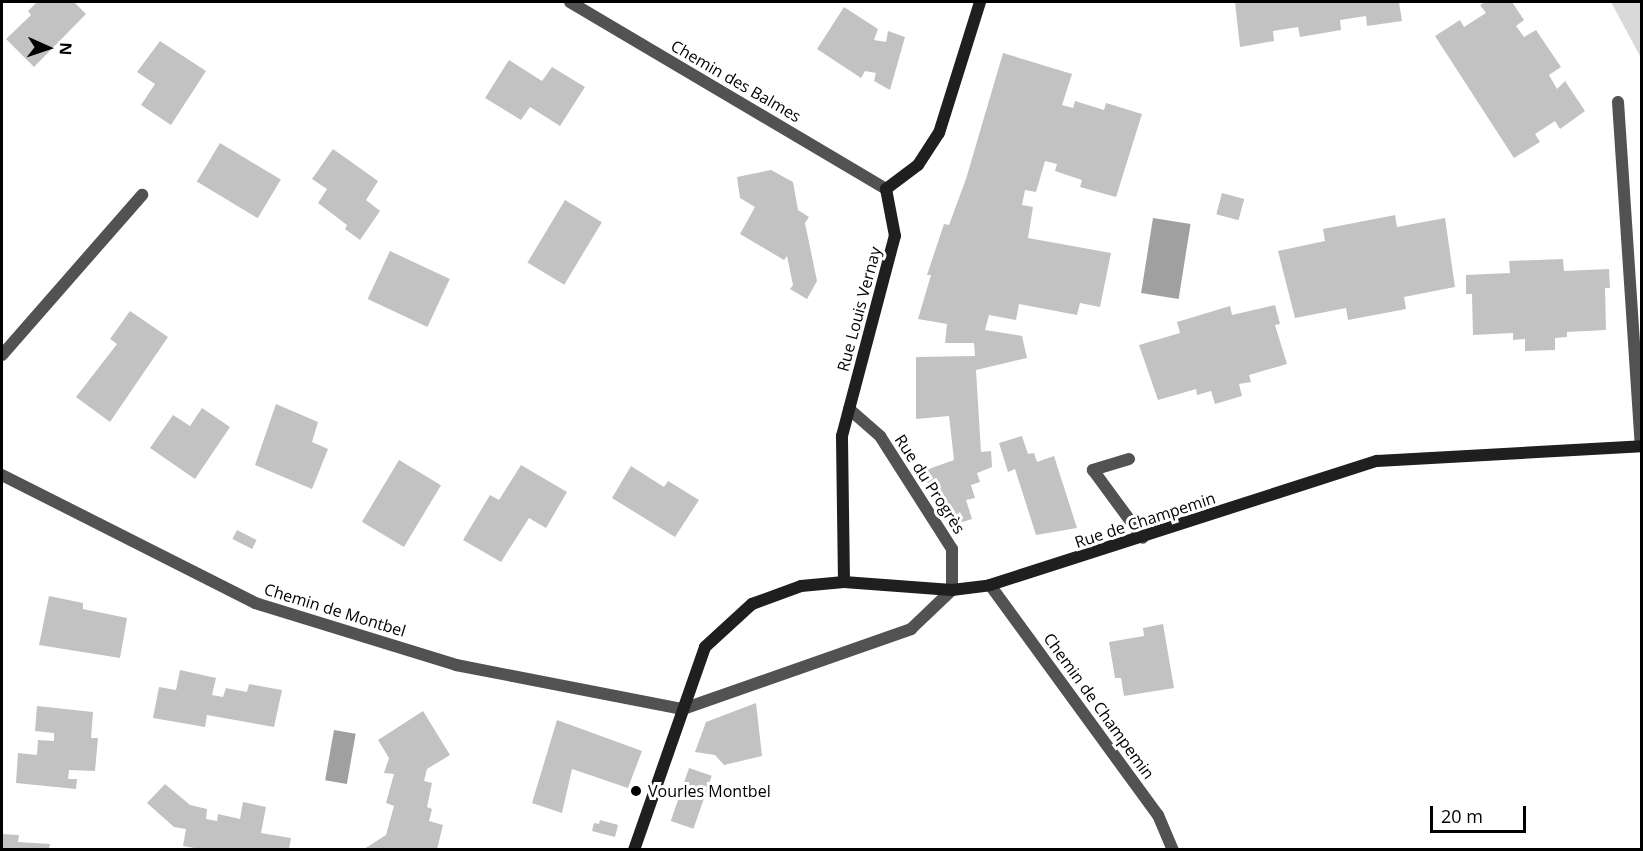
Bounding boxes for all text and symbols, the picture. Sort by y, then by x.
north arrow [18,18,78,78]
street label: Chemin des Balmes [668,36,804,126]
text: N [55,42,77,56]
street label: Rue Louis Vernay [833,245,885,373]
street label: Rue du Progrès [891,431,969,537]
street label: Rue de Champemin [1072,488,1218,552]
street label: Chemin de Montbel [262,579,408,641]
street label: Chemin de Champemin [1040,629,1158,783]
place label: Vourles Montbel [648,781,771,801]
marker: Vourles Montbel [629,784,643,798]
scale bar [1433,794,1529,832]
text: 20 m [1441,804,1483,828]

